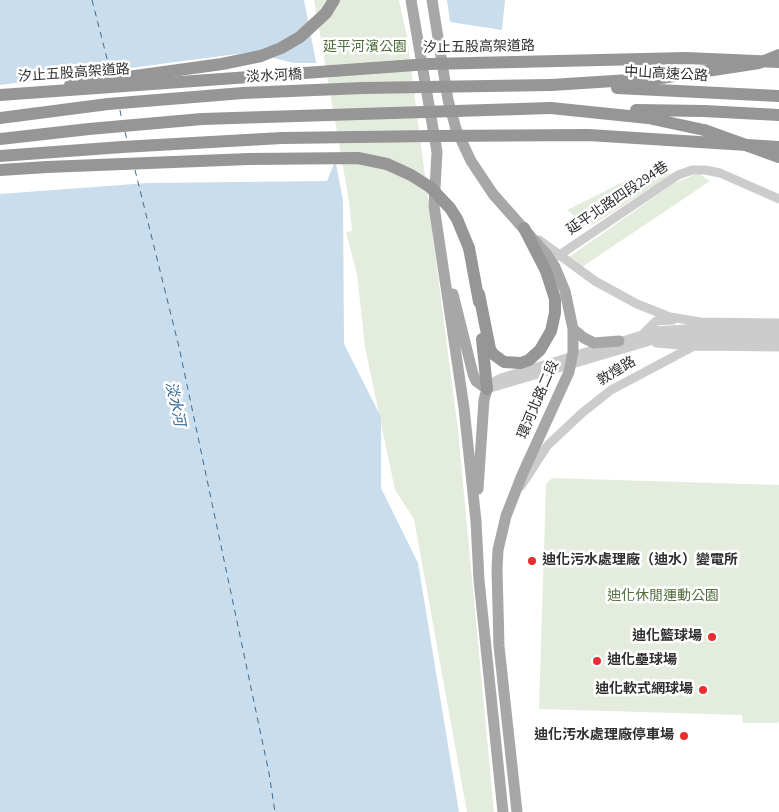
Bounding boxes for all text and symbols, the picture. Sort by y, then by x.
street label: 汐止五股高架道路 [423,39,535,57]
park label: 延平河濱公園 [323,40,407,56]
street label: 汐止五股高架道路 [18,62,130,86]
street label: 中山高速公路 [624,64,708,86]
street label: 淡水河橋 [246,67,302,87]
street label: 延平北路四段294巷 [564,159,672,239]
street label: 敦煌路 [595,354,639,390]
street label: 環河北路二段 [515,358,563,442]
water label: 淡水河 [161,380,187,428]
place label: 迪化污水處理廠（迪水）變電所 [542,553,738,569]
marker: 迪化污水處理廠（迪水）變電所 [526,555,538,567]
park label: 迪化休閒運動公園 [607,589,719,605]
place label: 迪化籃球場 [632,629,702,645]
marker: 迪化籃球場 [706,631,718,643]
place label: 迪化壘球場 [607,653,677,669]
marker: 迪化壘球場 [591,655,603,667]
place label: 迪化軟式網球場 [595,682,693,698]
marker: 迪化軟式網球場 [697,684,709,696]
place label: 迪化汚水處理廠停車場 [534,728,674,744]
marker: 迪化汚水處理廠停車場 [678,730,690,742]

